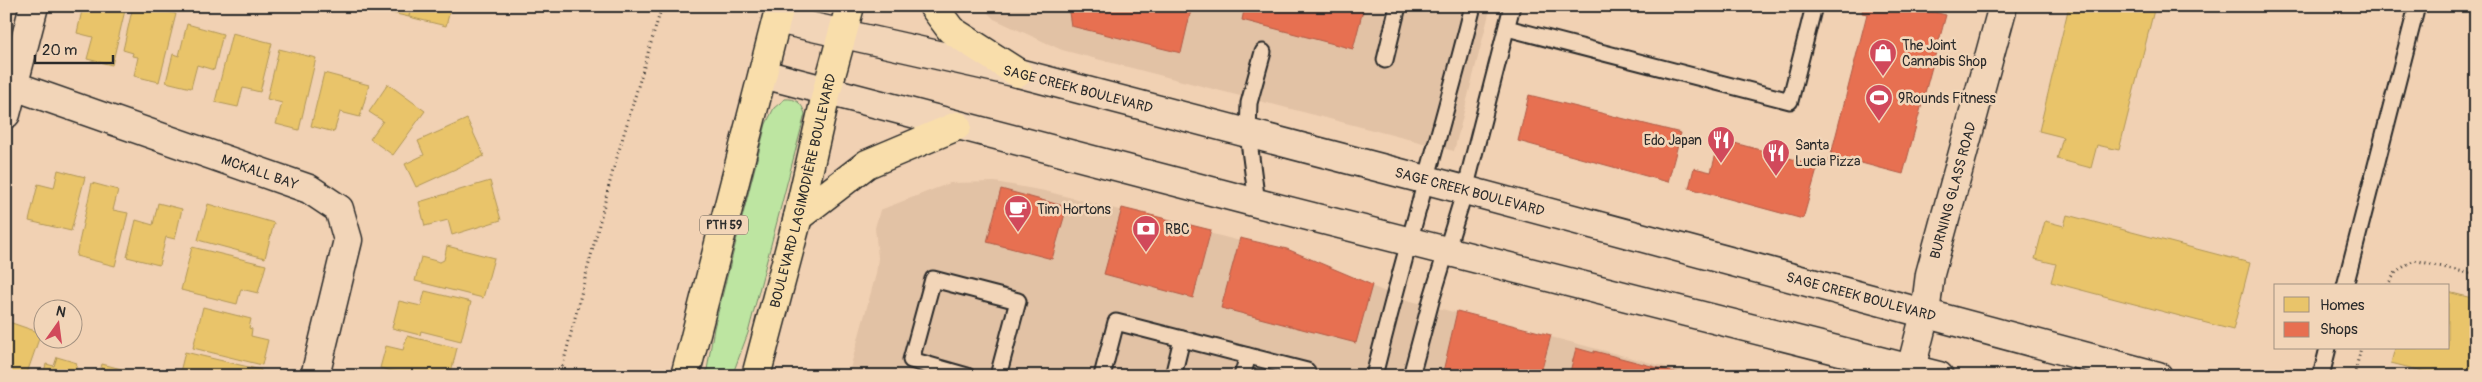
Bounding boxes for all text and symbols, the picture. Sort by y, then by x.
scale bar [35,32,112,64]
place label: The Joint Cannabis Shop [1902,37,1987,70]
shop icon: The Joint Cannabis Shop [1868,38,1898,77]
text: 20 m [42,41,77,60]
street label: SAGE CREEK BOULEVARD [1001,61,1155,117]
street label: BOULEVARD LAGIMODIÈRE BOULEVARD [766,72,840,310]
sports icon: 9Rounds Fitness [1864,83,1894,122]
place label: 9Rounds Fitness [1898,90,1997,107]
street label: BURNING GLASS ROAD [1926,120,1980,261]
restaurant icon: Edo Japan [1706,125,1736,164]
place label: Edo Japan [1644,132,1702,149]
place label: Santa Lucia Pizza [1795,137,1860,170]
restaurant icon: Santa Lucia Pizza [1761,138,1791,177]
street label: MCKALL BAY [219,151,301,193]
street label: SAGE CREEK BOULEVARD [1393,163,1547,220]
cafe icon: Tim Hortons [1003,194,1033,233]
place label: Tim Hortons [1037,201,1111,218]
bank icon: RBC [1131,214,1161,253]
road number: PTH 59 [700,216,748,234]
place label: RBC [1165,221,1190,238]
street label: SAGE CREEK BOULEVARD [1784,268,1938,325]
legend [2274,284,2450,350]
text: Homes [2320,296,2365,315]
north arrow [32,300,82,350]
text: N [54,302,68,321]
text: Shops [2320,320,2358,339]

